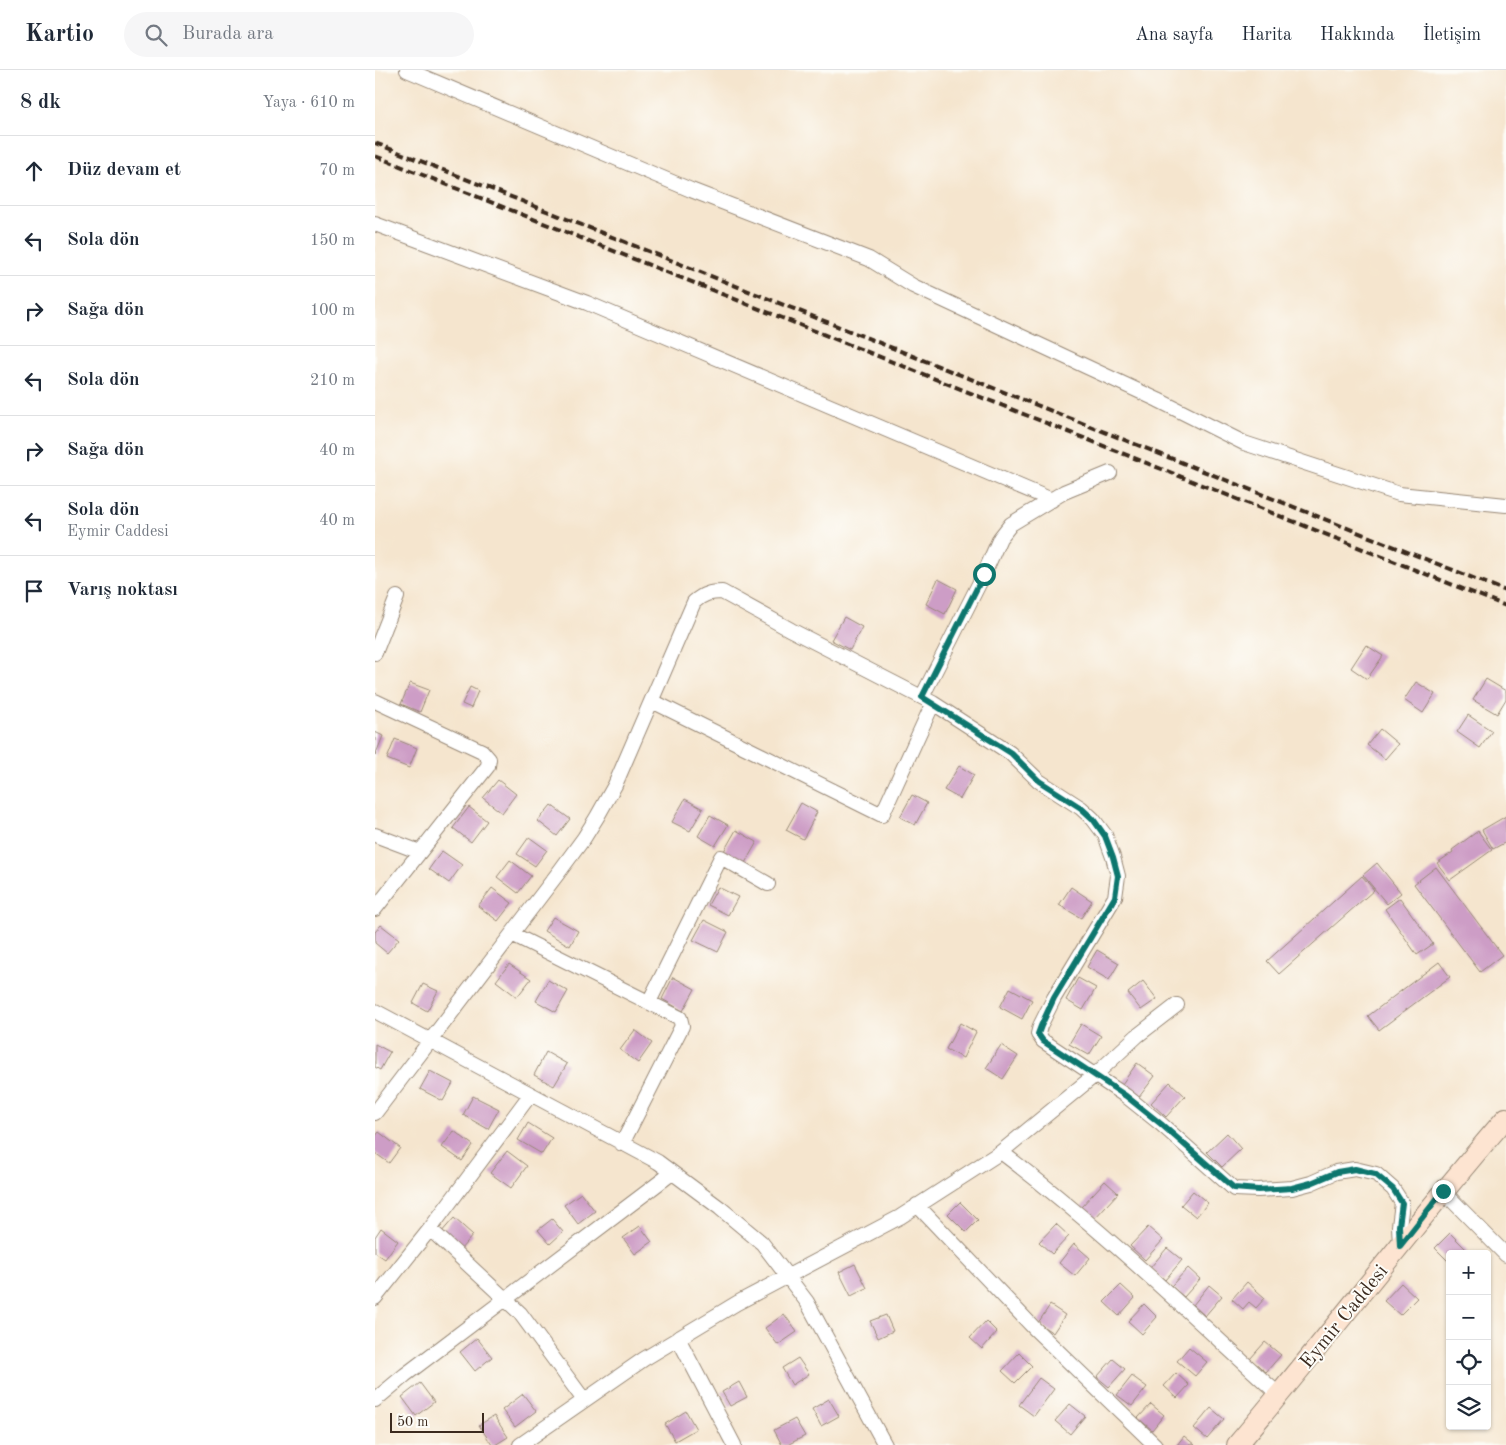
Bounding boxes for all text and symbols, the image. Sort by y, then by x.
search box [124,12,474,57]
icon: search [142,21,170,49]
text: Kartio [25,23,94,47]
text: Burada ara [182,25,274,44]
text: Ana sayfa [1135,26,1213,44]
text: Harita [1241,26,1292,44]
text: Hakkında [1320,26,1395,44]
text: İletişim [1423,26,1481,44]
text: 8 dk [20,92,61,113]
text: Yaya · 610 m [262,95,355,111]
icon: ahead [20,157,48,185]
text: Düz devam et [67,161,181,180]
text: 70 m [319,163,355,179]
icon: left [20,227,48,255]
text: Sola dön [67,231,140,250]
text: 150 m [310,233,355,249]
icon: right [20,297,48,325]
text: Sağa dön [67,301,144,320]
text: 100 m [310,303,355,319]
icon: left [20,367,48,395]
text: Sola dön [67,371,140,390]
text: 210 m [310,373,355,389]
icon: right [20,437,48,465]
text: Sağa dön [67,441,144,460]
text: 40 m [319,443,355,459]
text: Sola dön [67,501,140,520]
icon: left [20,507,48,535]
text: 40 m [319,513,355,529]
text: Eymir Caddesi [67,524,169,540]
route start [973,563,996,586]
icon: arrive [20,577,48,605]
text: Varış noktası [67,581,178,600]
route end [1432,1180,1455,1203]
map controls [1446,1250,1491,1430]
button: + [1446,1250,1491,1295]
street label: Eymir Caddesi [1297,1262,1392,1373]
button: − [1446,1295,1491,1340]
button: locate [1446,1340,1491,1385]
button: layers [1446,1385,1491,1430]
scale bar [390,1410,484,1433]
text: 50 m [397,1415,428,1429]

